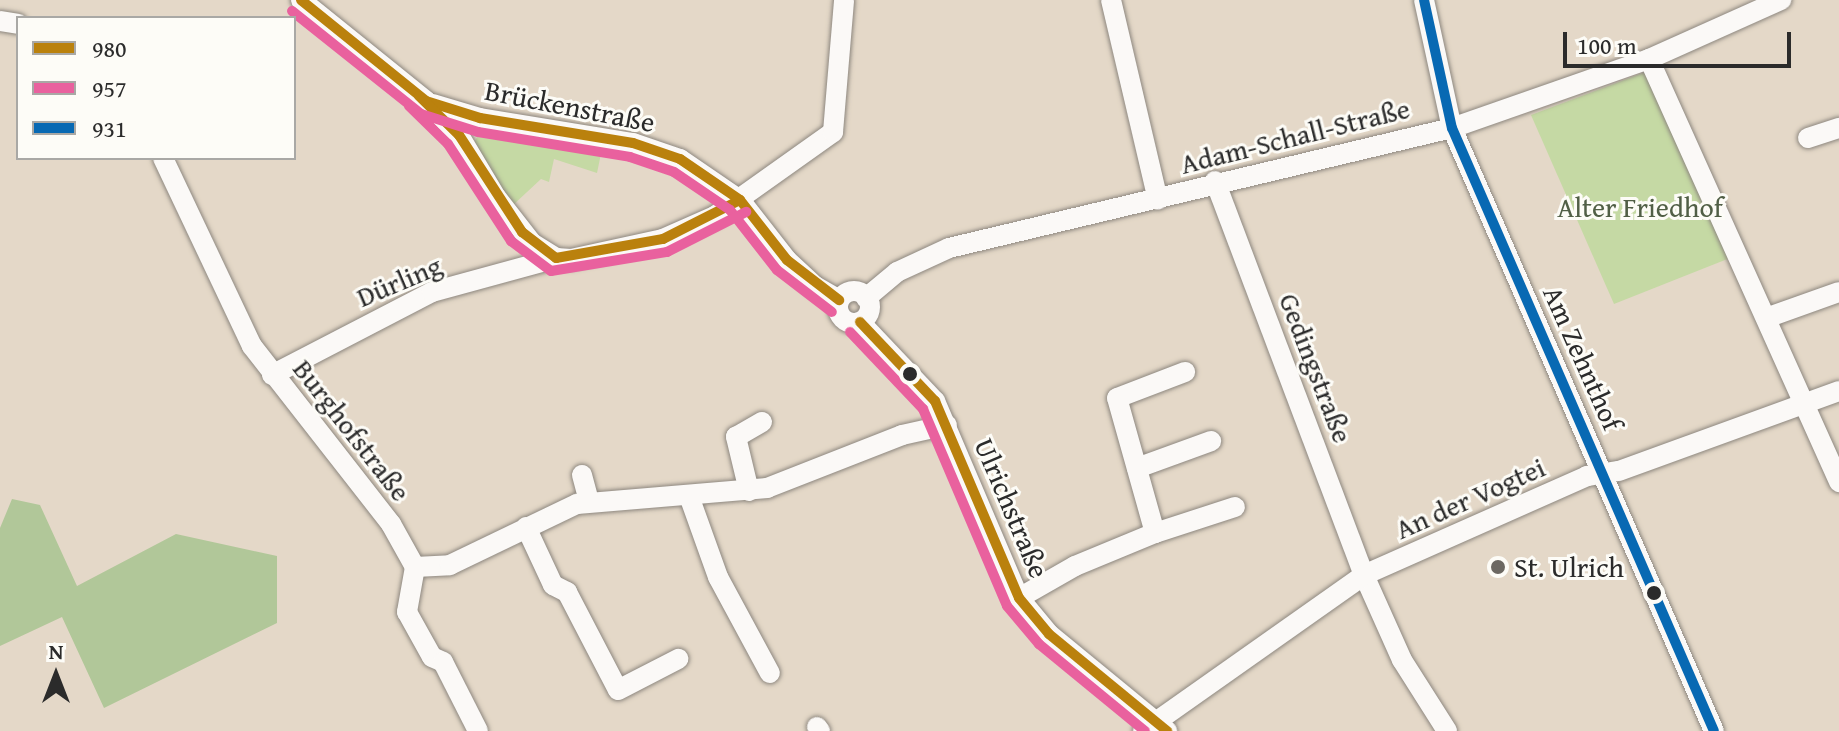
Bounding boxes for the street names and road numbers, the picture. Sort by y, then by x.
street label: Brückenstraße [482,73,658,139]
street label: Adam-Schall-Straße [1177,91,1413,181]
street label: Dürling [351,248,447,314]
street label: Am Zehnthof [1536,281,1630,435]
street label: Gedingstraße [1272,289,1360,447]
street label: Burghofstraße [286,352,418,508]
street label: Ulrichstraße [968,433,1056,583]
street label: An der Vogtei [1390,450,1550,546]

